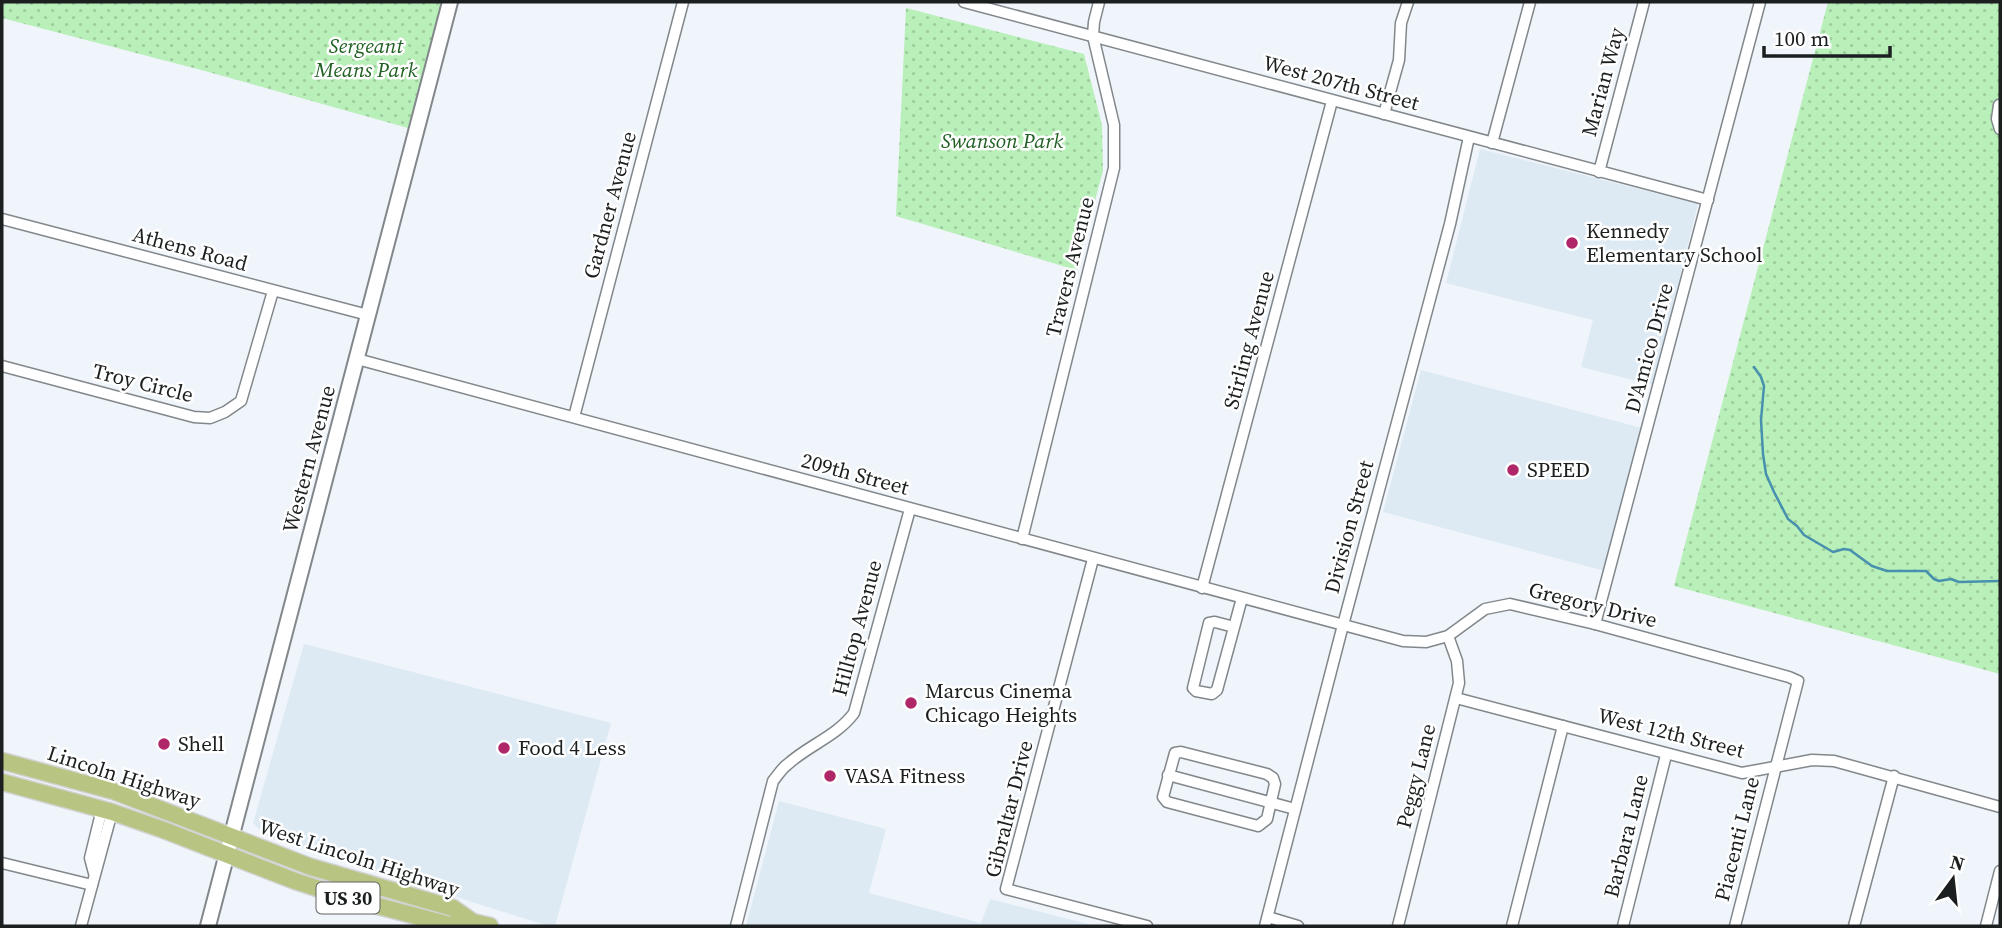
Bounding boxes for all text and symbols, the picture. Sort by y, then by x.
scale bar [1764,14,1890,58]
street label: Marian Way [1574,24,1631,140]
text: 100 m [1774,24,1829,53]
park label: Sergeant Means Park [314,31,417,84]
street label: West 207th Street [1260,48,1423,117]
park label: Swanson Park [941,126,1063,155]
street label: Gardner Avenue [576,128,643,282]
street label: Travers Avenue [1038,194,1101,340]
place label: Kennedy Elementary School [1586,216,1763,269]
street label: Athens Road [129,219,251,278]
marker: Kennedy Elementary School [1564,235,1580,251]
street label: Stirling Avenue [1216,267,1281,412]
street label: D'Amico Drive [1617,280,1680,416]
street label: Troy Circle [90,356,197,409]
street label: Western Avenue [275,382,342,536]
street label: 209th Street [798,445,912,502]
place label: SPEED [1527,455,1590,484]
street label: Division Street [1317,457,1380,597]
marker: SPEED [1505,462,1521,478]
street label: Hilltop Avenue [824,557,889,699]
street label: Gregory Drive [1526,575,1660,634]
place label: Marcus Cinema Chicago Heights [925,676,1077,729]
marker: Marcus Cinema Chicago Heights [903,695,919,711]
street label: West 12th Street [1595,700,1748,765]
street label: Peggy Lane [1389,721,1442,831]
place label: Shell [178,729,224,758]
place label: Food 4 Less [518,733,626,762]
marker: Shell [156,736,172,752]
street label: Gibraltar Drive [977,737,1040,880]
street label: Lincoln Highway [44,738,205,815]
marker: Food 4 Less [496,740,512,756]
place label: VASA Fitness [844,761,965,790]
marker: VASA Fitness [822,768,838,784]
street label: Barbara Lane [1596,771,1655,900]
street label: Piacenti Lane [1707,773,1766,904]
street label: West Lincoln Highway [255,811,464,904]
north arrow [1918,844,1988,914]
text: N [1947,848,1968,877]
road number: US 30 [316,882,380,914]

